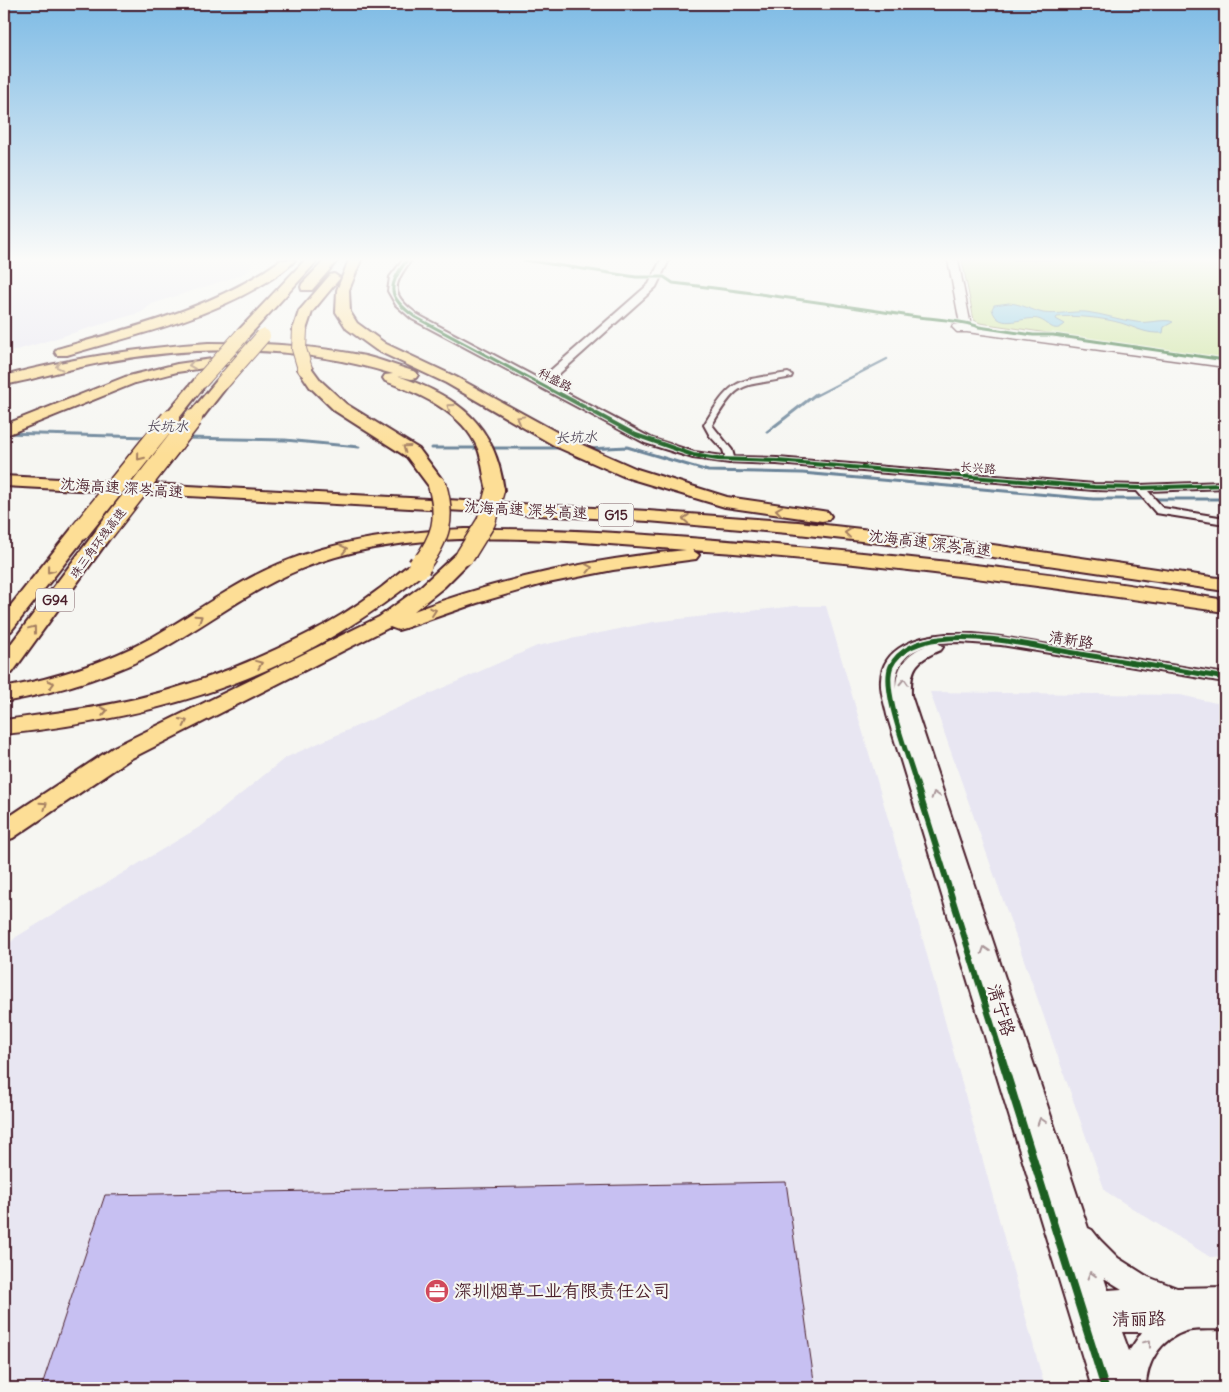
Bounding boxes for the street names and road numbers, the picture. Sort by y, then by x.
street label: 科盛路 [536,364,575,395]
street label: 长兴路 [960,459,997,476]
street label: 沈海高速 深岑高速 [60,474,184,501]
street label: 沈海高速 深岑高速 [464,497,588,522]
road number: G15 [598,504,634,526]
street label: 珠三角环线高速 [66,505,129,581]
street label: 沈海高速 深岑高速 [868,526,993,559]
road number: G94 [36,588,74,612]
street label: 清新路 [1047,627,1095,652]
street label: 清宁路 [983,981,1020,1039]
street label: 清丽路 [1112,1307,1166,1330]

